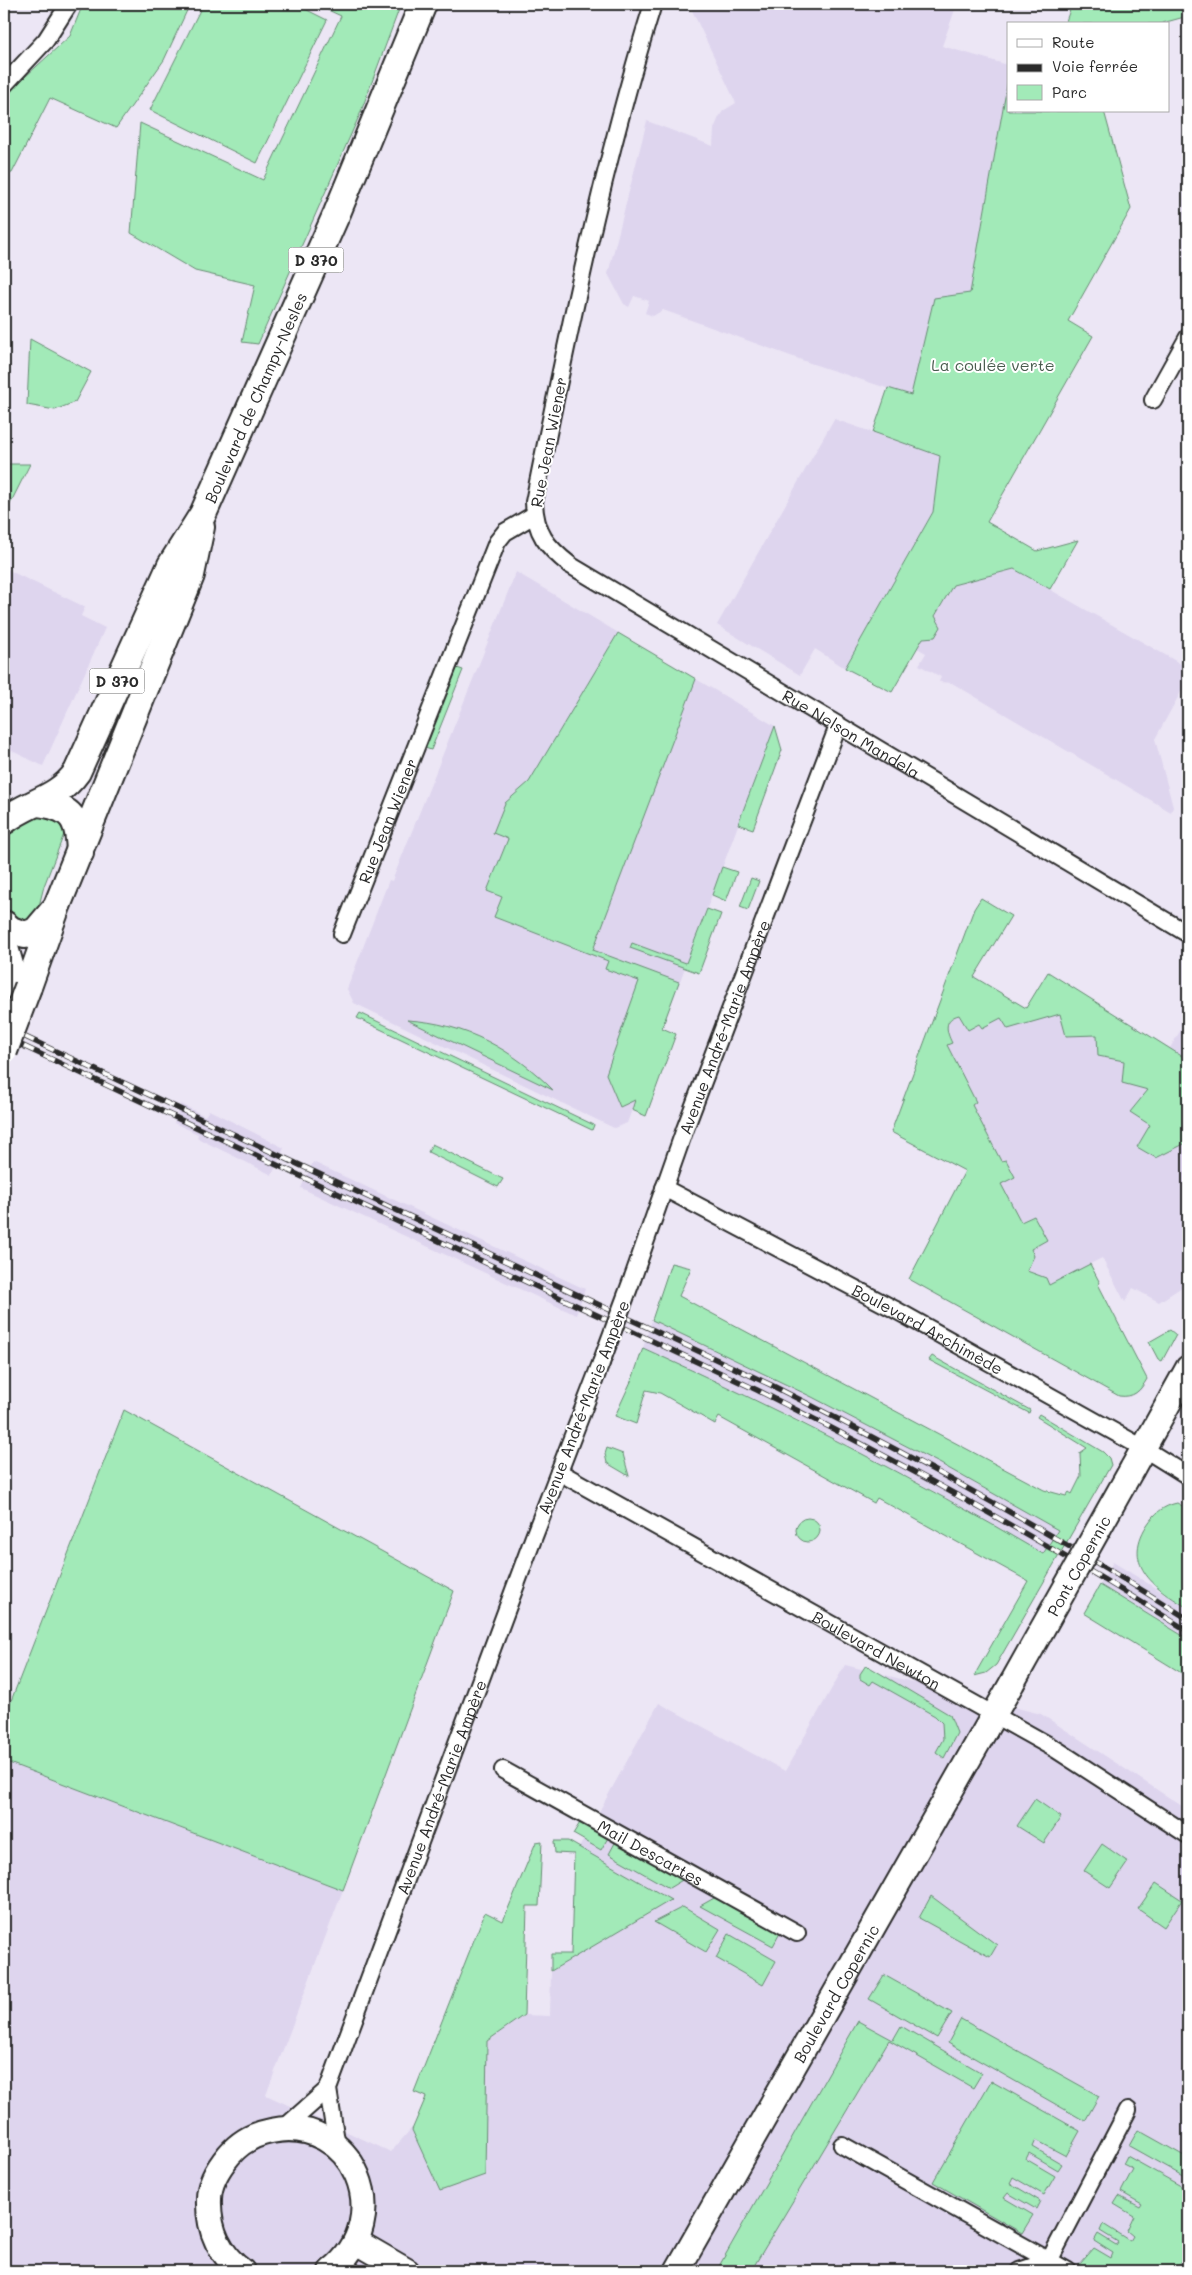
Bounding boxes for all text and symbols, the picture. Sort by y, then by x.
legend [1007,22,1170,112]
text: Route [1052,32,1095,52]
text: Voie ferrée [1052,56,1138,76]
text: Parc [1052,82,1087,102]
road number: D 370 [288,248,344,272]
street label: Boulevard de Champy-Nesles [199,289,311,506]
park label: La coulée verte [931,354,1055,375]
street label: Rue Jean Wiener [525,375,571,509]
road number: D 370 [90,668,144,694]
street label: Rue Nelson Mandela [779,684,924,782]
street label: Rue Jean Wiener [353,755,421,886]
street label: Avenue André-Marie Ampère [674,917,774,1137]
street label: Boulevard Archimède [849,1279,1007,1378]
street label: Avenue André-Marie Ampère [532,1297,634,1517]
street label: Pont Copernic [1041,1511,1115,1619]
street label: Boulevard Newton [809,1605,945,1694]
street label: Avenue André-Marie Ampère [391,1677,490,1897]
street label: Mail Descartes [594,1814,707,1890]
street label: Boulevard Copernic [788,1920,883,2066]

